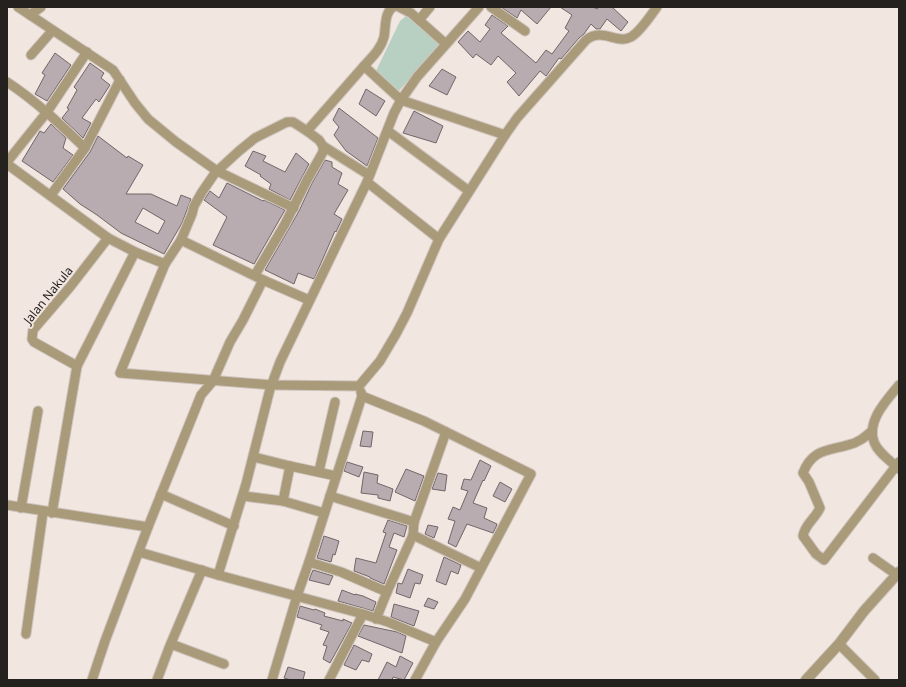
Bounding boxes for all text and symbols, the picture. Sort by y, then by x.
street label: Jalan Nakula [19,262,77,328]

